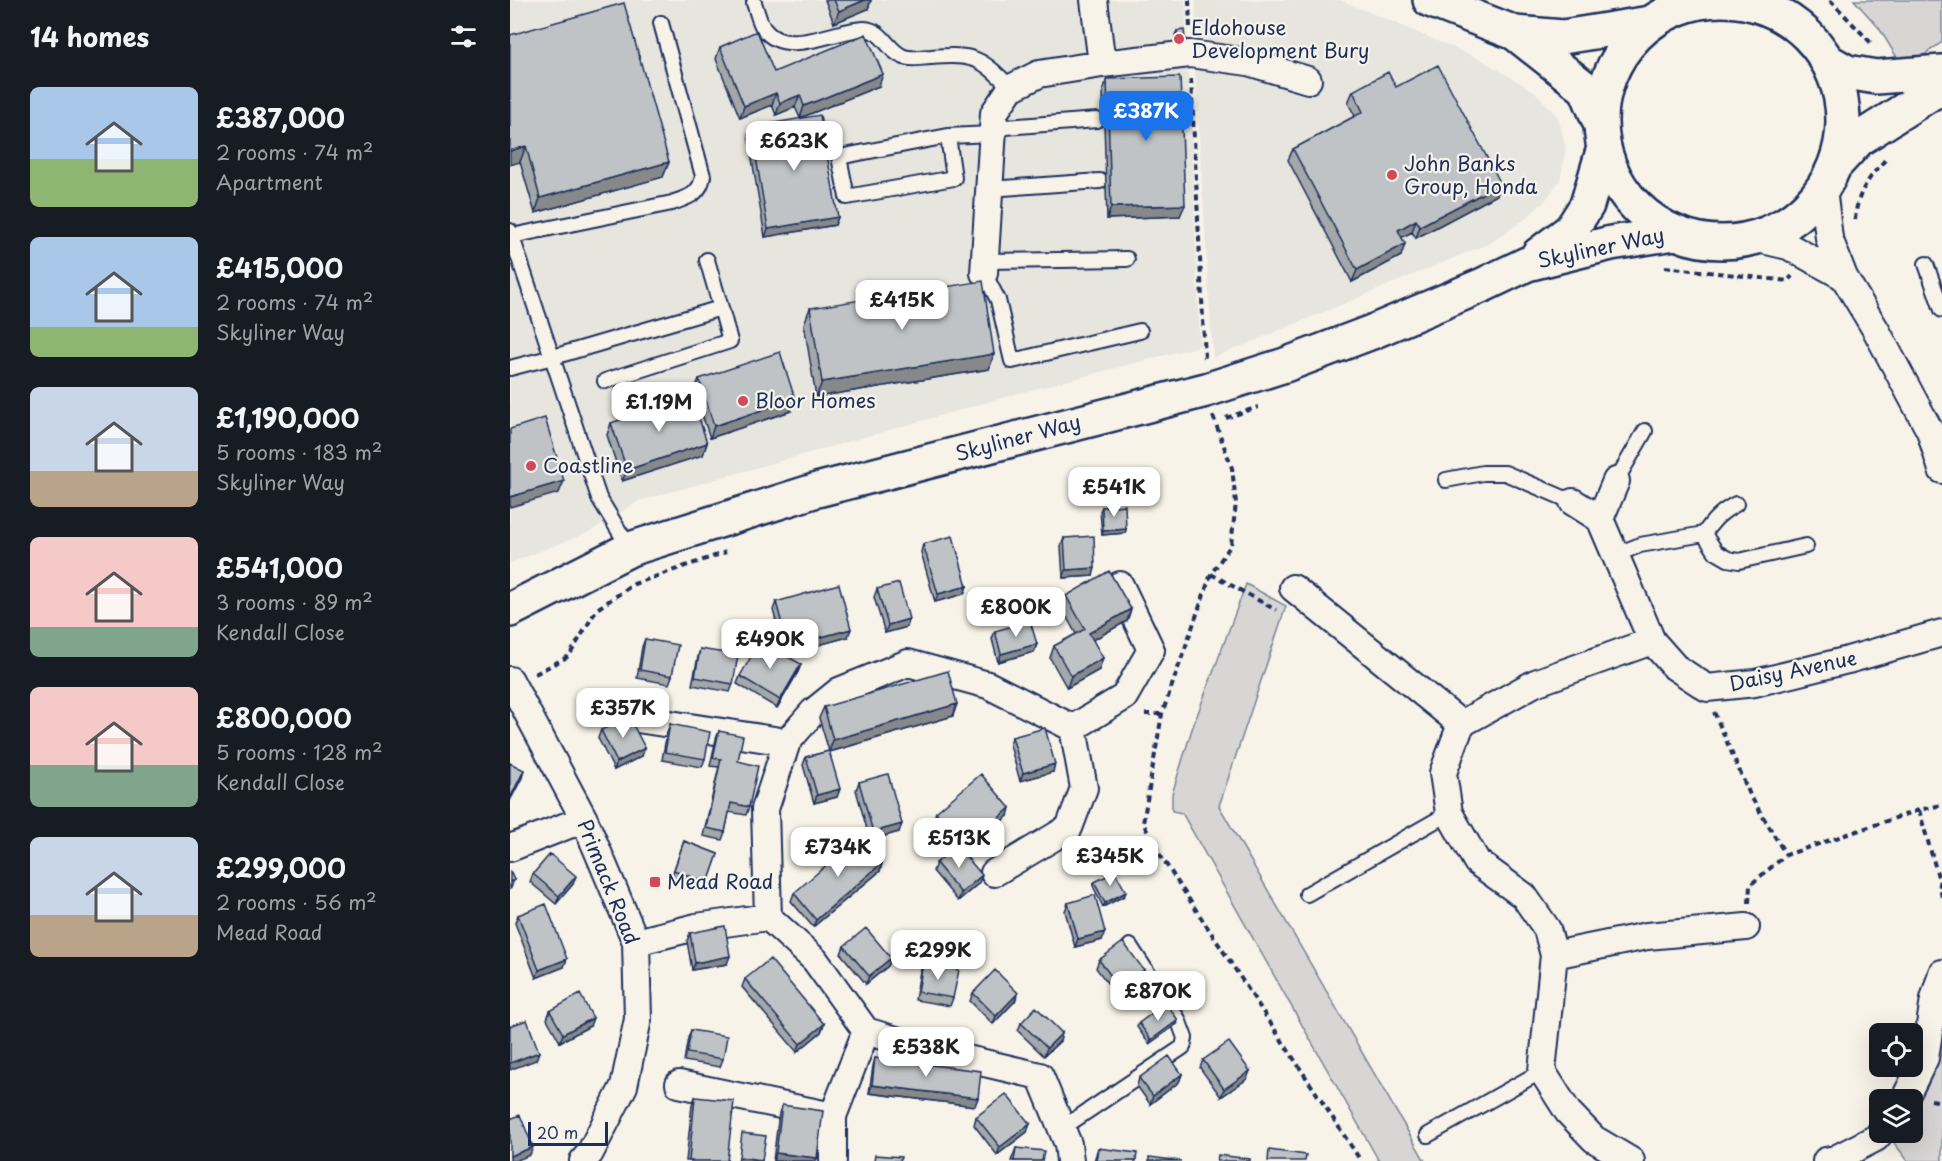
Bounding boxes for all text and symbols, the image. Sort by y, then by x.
place label: Eldohouse Development Bury [1191,12,1369,65]
text: 14 homes [30,17,149,56]
icon: filters [447,20,480,53]
marker: Eldohouse Development Bury [1172,32,1186,46]
pin: £387K [1104,91,1188,142]
text: £387K [1113,95,1179,125]
text: £387,000 [216,98,345,137]
icon: home [78,111,150,183]
pin: £623K [752,121,836,172]
text: £623K [760,125,828,155]
text: 2 rooms · 74 m² [216,137,373,167]
place label: John Banks Group, Honda [1404,148,1538,201]
text: Apartment [216,167,323,197]
marker: John Banks Group, Honda [1385,168,1399,182]
street label: Skyliner Way [1535,219,1667,275]
text: £415,000 [216,248,343,287]
icon: home [78,261,150,333]
pin: £415K [860,280,944,331]
text: £415K [869,284,935,314]
text: 2 rooms · 74 m² [216,287,373,317]
text: Skyliner Way [216,317,345,347]
pin: £1.19M [610,382,708,433]
place label: Bloor Homes [755,385,875,415]
text: £1.19M [626,386,692,416]
marker: Bloor Homes [736,394,750,408]
text: £1,190,000 [216,398,359,437]
street label: Skyliner Way [952,406,1084,468]
icon: home [78,411,150,483]
text: 5 rooms · 183 m² [216,437,382,467]
place label: Coastline [543,450,634,480]
marker: Coastline [524,459,538,473]
text: Skyliner Way [216,467,345,497]
pin: £541K [1072,467,1156,518]
text: £541K [1082,471,1146,501]
text: £541,000 [216,548,343,587]
icon: home [78,561,150,633]
text: 3 rooms · 89 m² [216,587,373,617]
pin: £800K [974,587,1058,638]
text: £800K [981,591,1051,621]
text: Kendall Close [216,617,345,647]
pin: £490K [728,619,812,670]
text: £490K [735,623,805,653]
street label: Daisy Avenue [1726,642,1859,698]
pin: £357K [581,688,665,739]
text: £357K [590,692,656,722]
text: £800,000 [216,698,352,737]
icon: home [78,711,150,783]
text: 5 rooms · 128 m² [216,737,382,767]
text: Kendall Close [216,767,345,797]
street label: Primack Road [570,814,648,949]
pin: £513K [917,818,1001,869]
text: £513K [927,822,991,852]
pin: £734K [796,827,880,878]
text: £734K [805,831,871,861]
pin: £345K [1068,836,1152,887]
text: £345K [1076,840,1144,870]
text: £299,000 [216,848,346,887]
icon: home [78,861,150,933]
place label: Mead Road [667,866,773,896]
marker: Mead Road [648,875,662,889]
text: 2 rooms · 56 m² [216,887,377,917]
text: Mead Road [216,917,322,947]
pin: £299K [896,930,980,981]
text: £299K [905,934,971,964]
pin: £870K [1116,971,1200,1022]
text: £870K [1124,975,1192,1005]
map controls [1869,1023,1923,1143]
button: locate [1869,1023,1923,1077]
pin: £538K [884,1027,968,1078]
text: £538K [892,1031,960,1061]
button: layers [1869,1089,1923,1143]
scale bar [528,1119,608,1146]
text: 20 m [537,1120,578,1144]

